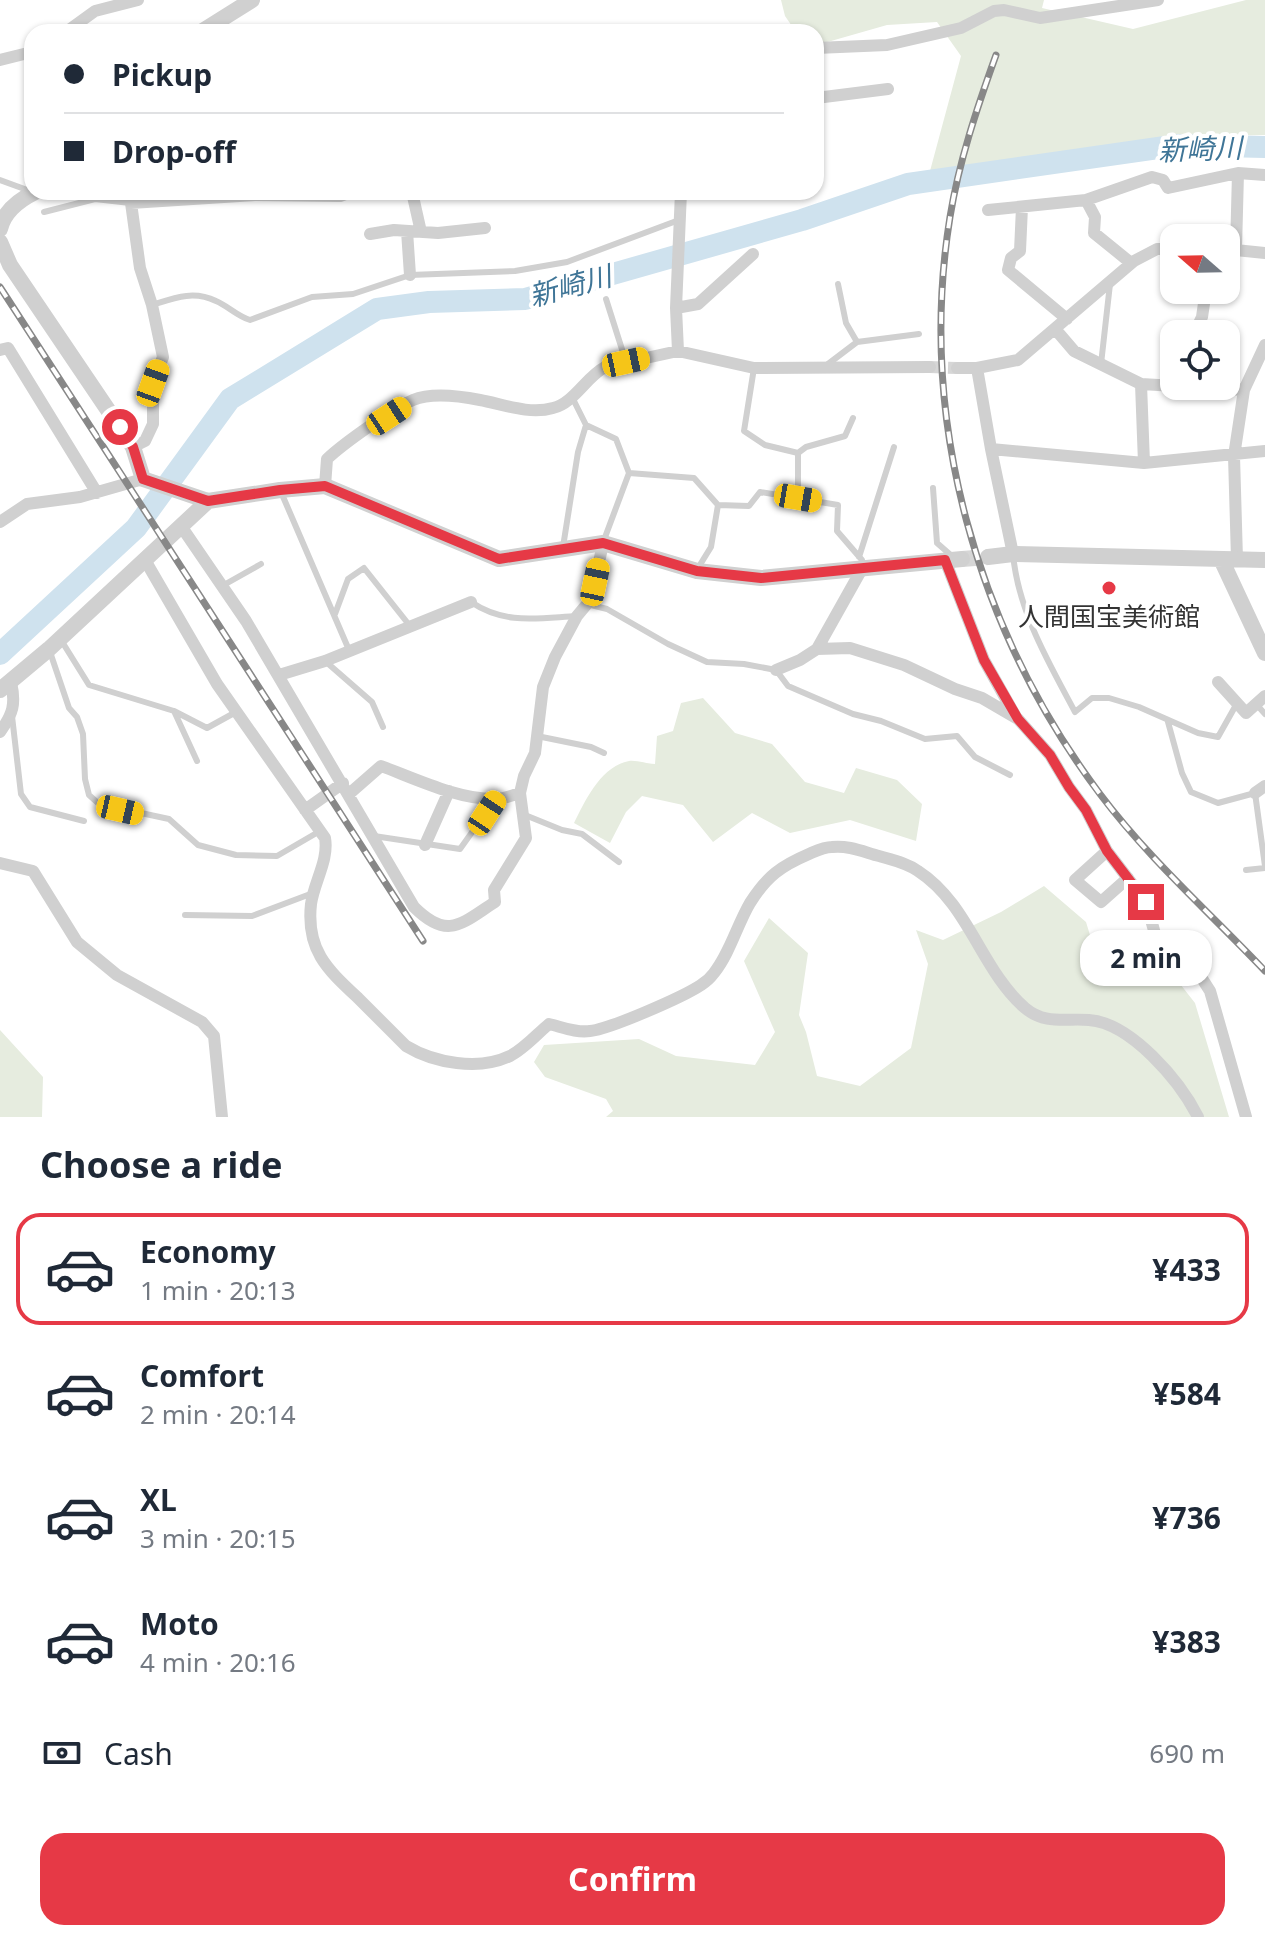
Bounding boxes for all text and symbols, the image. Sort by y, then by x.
text: Pickup [112,54,212,95]
water label: 新崎川 [1157,127,1246,168]
text: Drop-off [112,131,236,172]
north arrow [1160,224,1240,304]
map controls [1160,224,1240,400]
water label: 新崎川 [525,255,618,314]
button: locate [1160,320,1240,400]
car [600,345,652,379]
car [134,356,172,410]
car [362,393,416,439]
route start [102,409,138,445]
car [772,482,824,514]
car [578,556,612,608]
marker: 人間国宝美術館 [1100,579,1118,597]
place label: 人間国宝美術館 [1018,598,1200,634]
car [464,786,510,840]
car [94,793,146,827]
route end [1128,884,1164,920]
callout: 2 min [1080,930,1212,986]
text: 2 min [1110,940,1182,976]
text: Choose a ride [40,1140,282,1189]
text: Economy [140,1231,276,1272]
icon: car [44,1233,116,1305]
text: ¥433 [1152,1249,1221,1290]
text: 1 min · 20:13 [140,1272,296,1308]
text: Comfort [140,1355,264,1396]
icon: car [44,1357,116,1429]
text: ¥584 [1152,1373,1221,1414]
text: 2 min · 20:14 [140,1396,296,1432]
text: XL [140,1479,177,1520]
icon: car [44,1481,116,1553]
text: ¥736 [1152,1497,1221,1538]
text: 3 min · 20:15 [140,1520,296,1556]
text: Moto [140,1603,219,1644]
icon: car [44,1605,116,1677]
text: ¥383 [1152,1621,1221,1662]
text: 4 min · 20:16 [140,1644,296,1680]
icon: cash [40,1731,84,1775]
text: Cash [104,1733,173,1774]
text: 690 m [1149,1735,1225,1771]
button: Confirm [40,1833,1225,1925]

